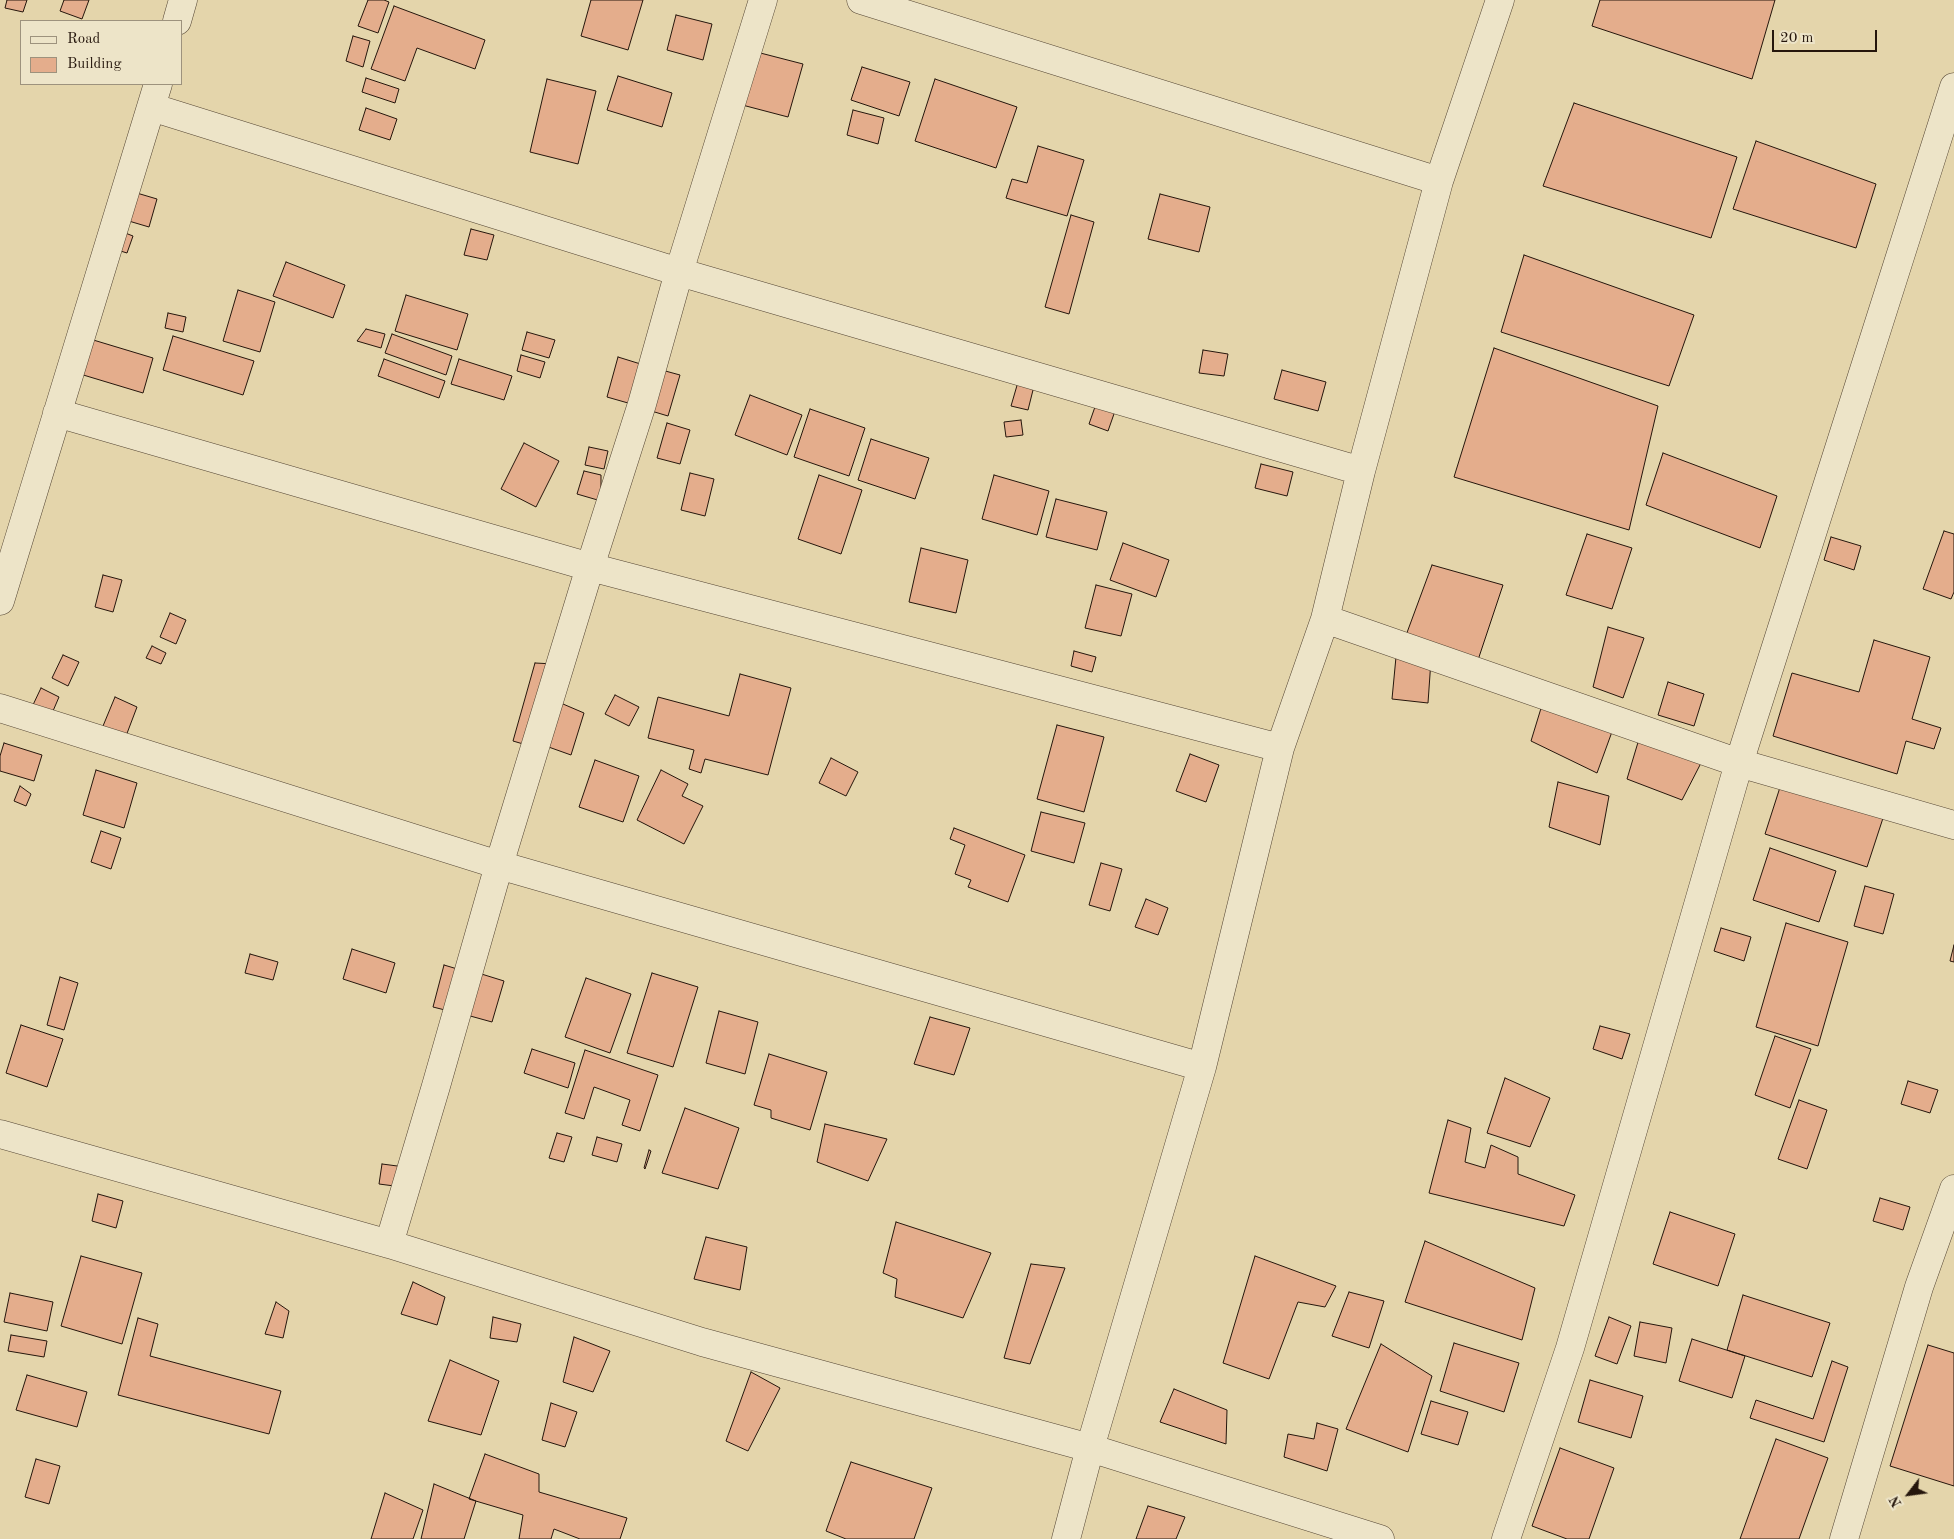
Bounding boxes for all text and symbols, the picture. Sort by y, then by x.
legend [20,20,182,85]
scale bar [1774,20,1879,52]
text: 20 m [1780,31,1814,46]
text: Road [67,32,100,47]
text: Building [67,57,122,72]
north arrow [1884,1469,1934,1519]
text: N [1887,1493,1905,1510]

